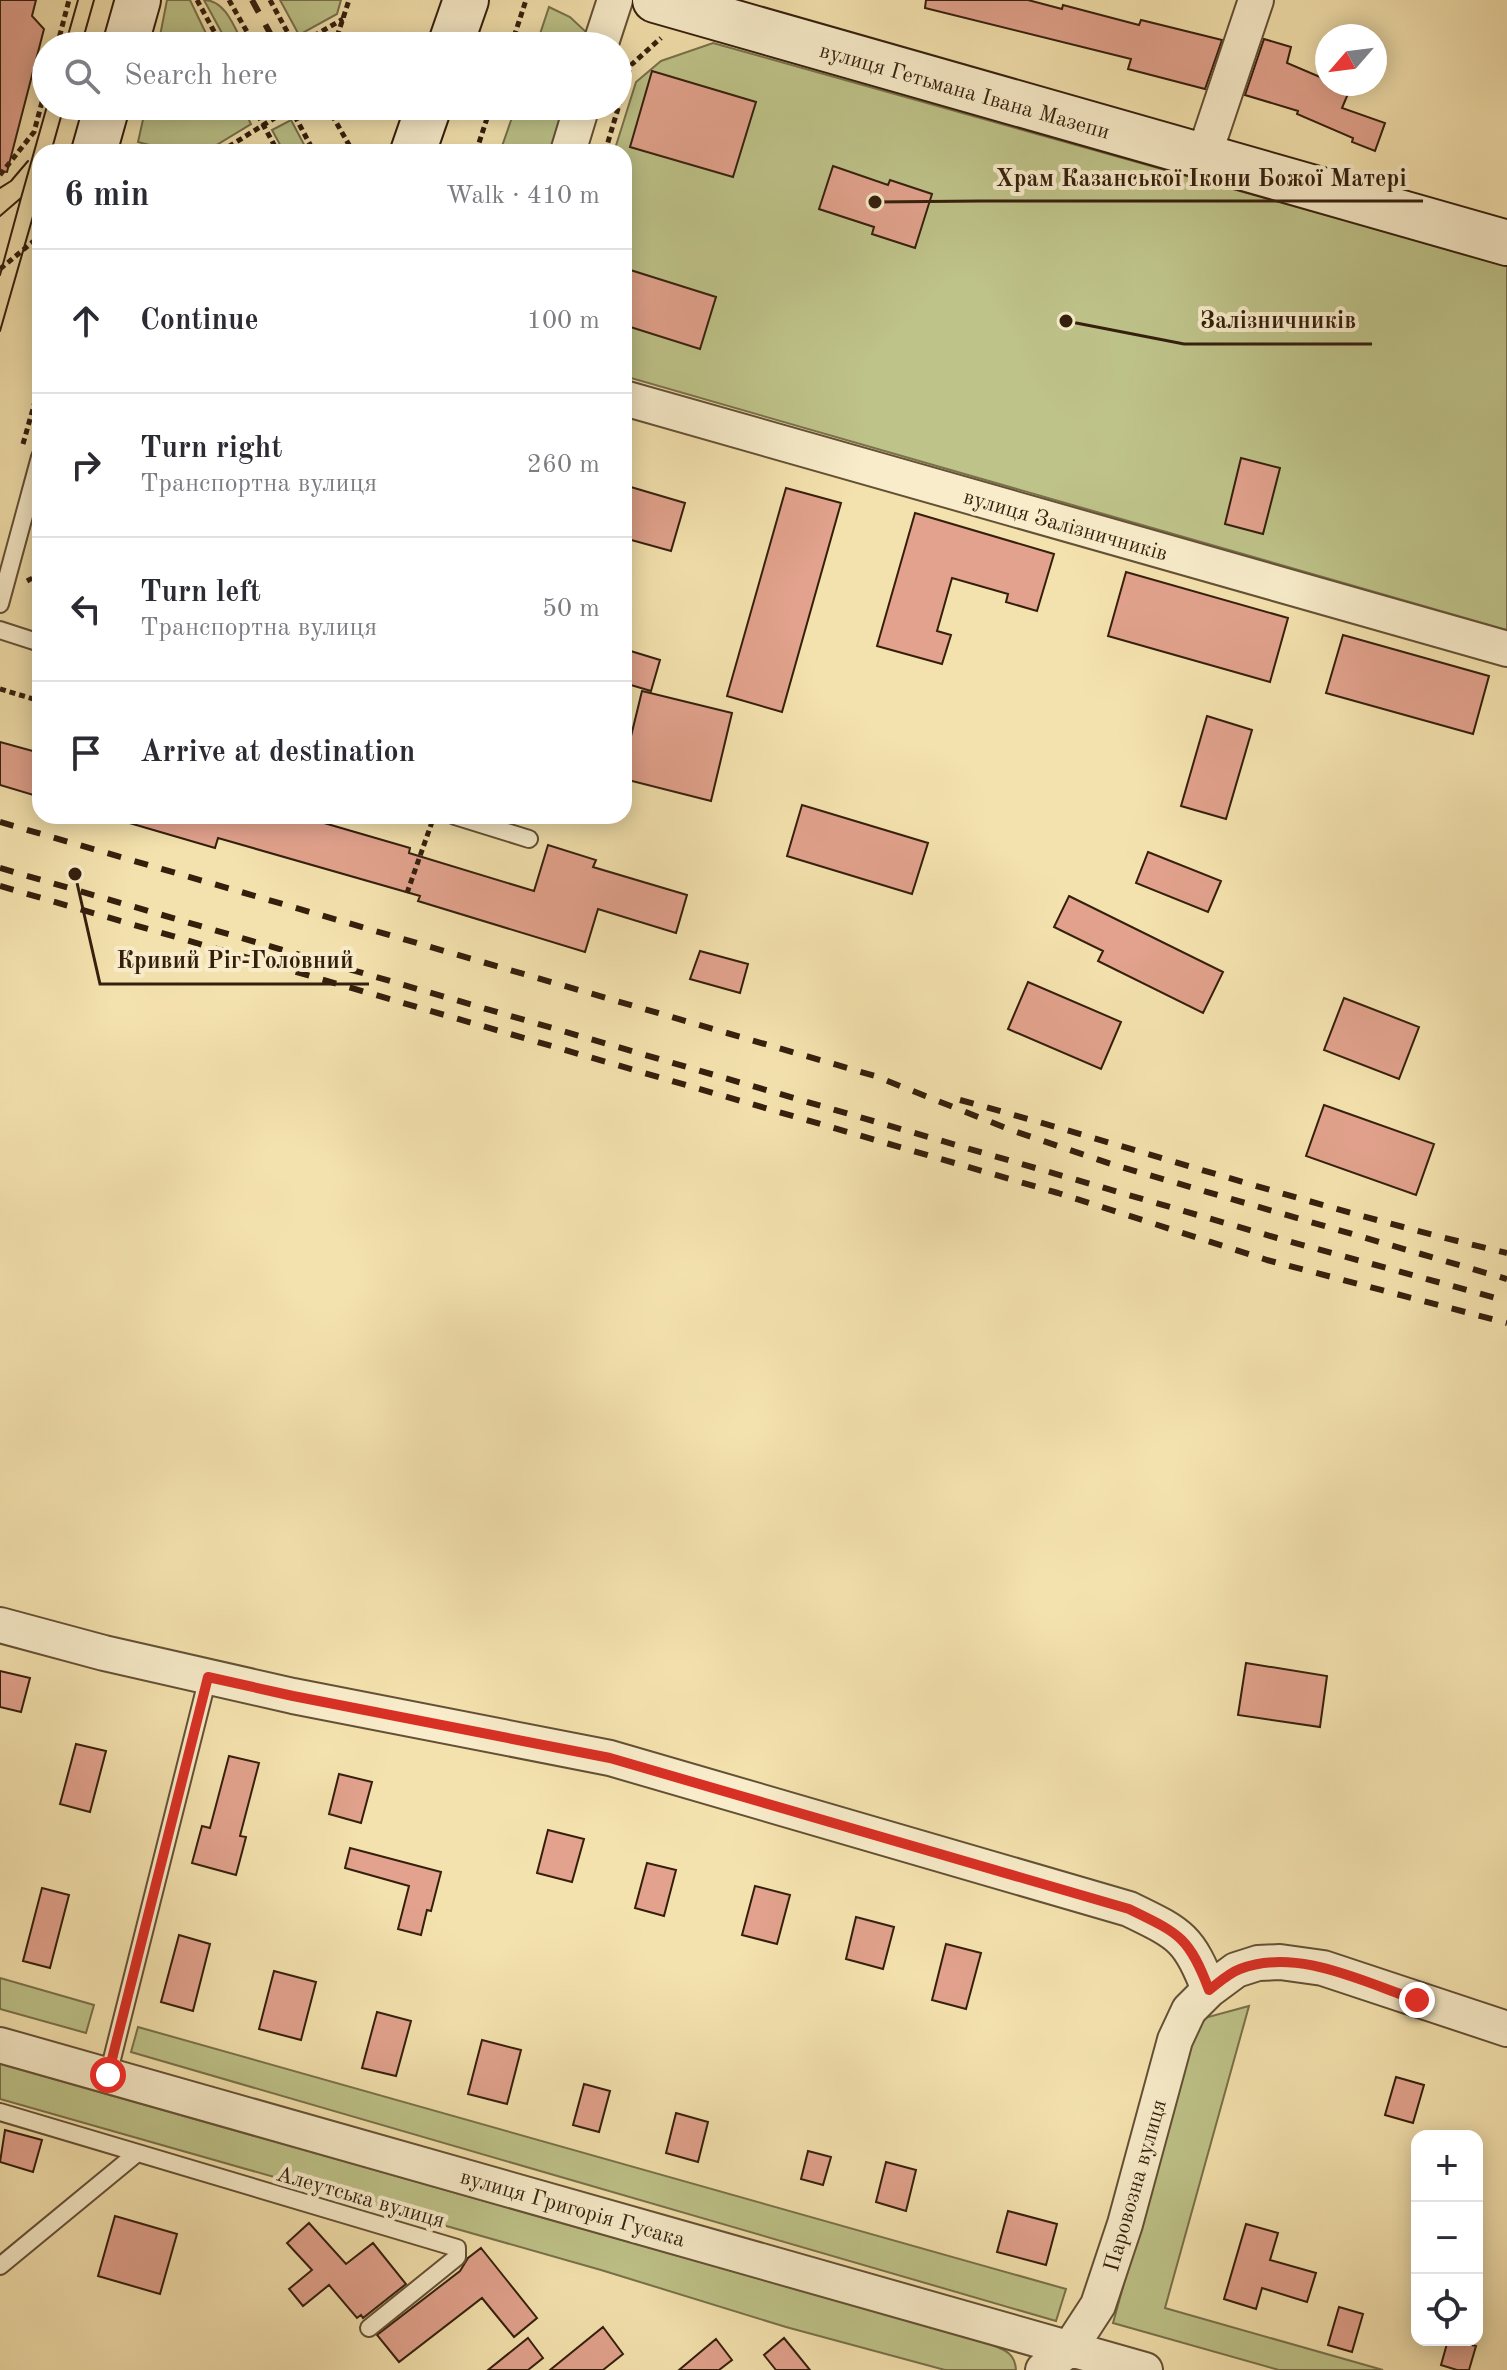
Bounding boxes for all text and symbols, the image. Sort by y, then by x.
north arrow [1315,24,1387,96]
search box [32,32,632,120]
street label: вулиця Гетьмана Івана Мазепи [817,40,1112,144]
icon: search [60,54,104,98]
text: Search here [124,61,278,91]
callout: Храм Казанської Ікони Божої Матері [980,153,1423,201]
text: Храм Казанської Ікони Божої Матері [995,168,1407,192]
text: 6 min [64,179,149,213]
text: Walk · 410 m [446,183,600,209]
callout: Залізничників [1184,296,1372,344]
icon: ahead [64,299,108,343]
text: Continue [140,306,259,336]
text: 100 m [527,308,600,334]
text: Залізничників [1200,310,1356,334]
text: Turn right [140,434,282,464]
icon: right [64,443,108,487]
text: 260 m [527,452,600,478]
text: Транспортна вулиця [140,471,377,497]
street label: вулиця Залізничників [961,486,1170,566]
text: Turn left [140,578,261,608]
icon: left [64,587,108,631]
text: 50 m [542,596,600,622]
text: Транспортна вулиця [140,615,377,641]
icon: arrive [64,731,108,775]
text: Arrive at destination [140,738,415,768]
callout: Кривий Ріг-Головний [100,936,369,984]
text: Кривий Ріг-Головний [116,950,354,974]
route end [1399,1982,1435,2018]
route start [90,2057,126,2093]
street label: Паровозна вулиця [1101,2097,1171,2274]
map controls [1411,2130,1483,2346]
button: + [1411,2130,1483,2202]
street label: Алеутська вулиця [274,2163,447,2233]
street label: вулиця Григорія Гусака [458,2166,687,2252]
button: − [1411,2202,1483,2274]
button: locate [1411,2274,1483,2346]

